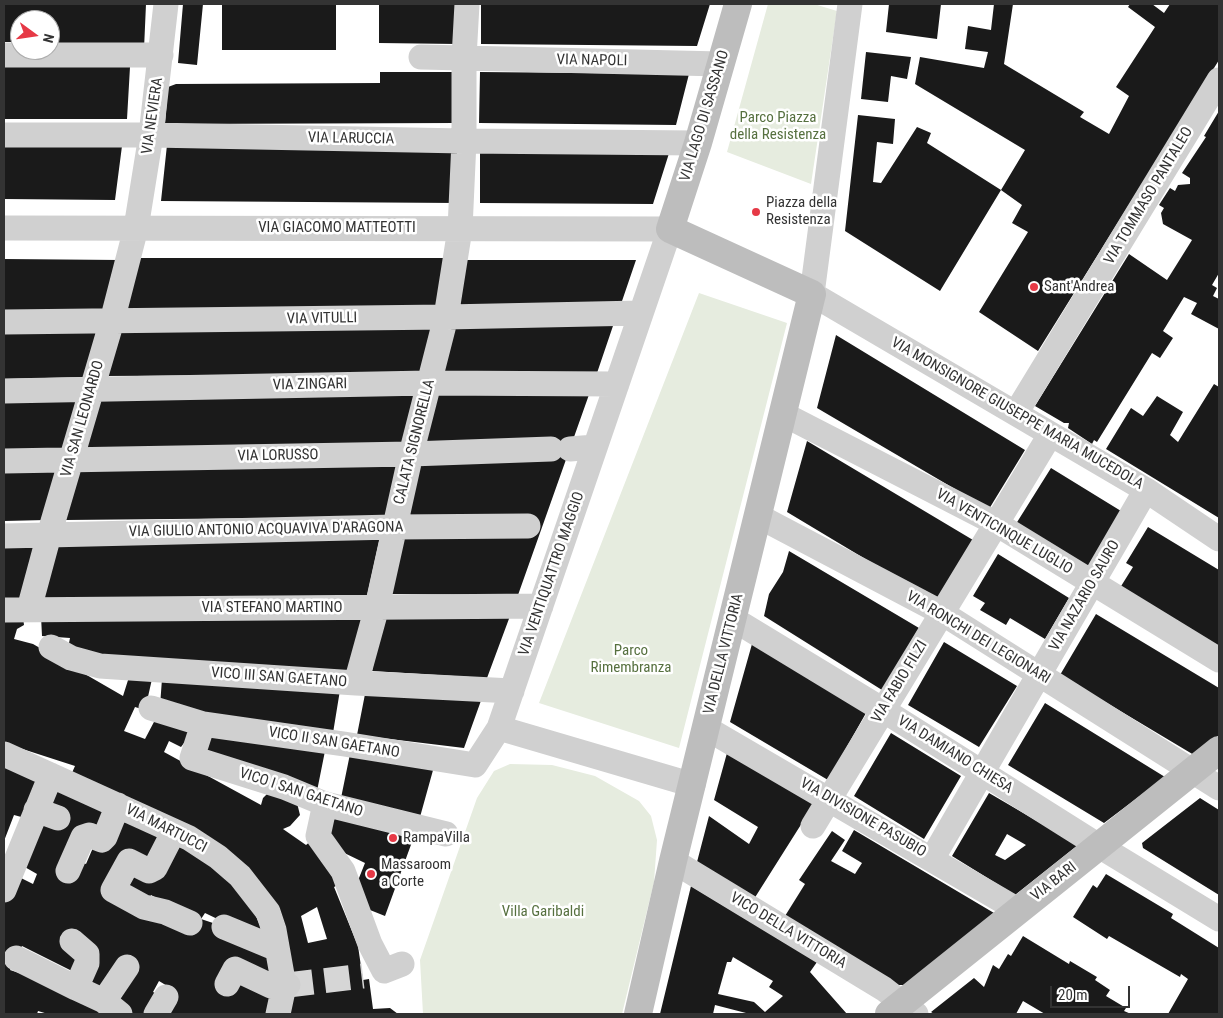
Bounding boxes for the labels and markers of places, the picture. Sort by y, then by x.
place label: Piazza della Resistenza [766,194,837,229]
marker: Piazza della Resistenza [750,206,762,218]
place label: Sant'Andrea [1044,278,1114,296]
marker: Sant'Andrea [1028,281,1040,293]
place label: RampaVilla [403,829,470,847]
marker: RampaVilla [387,832,399,844]
place label: Massaroom a Corte [381,856,451,891]
marker: Massaroom a Corte [365,868,377,880]

